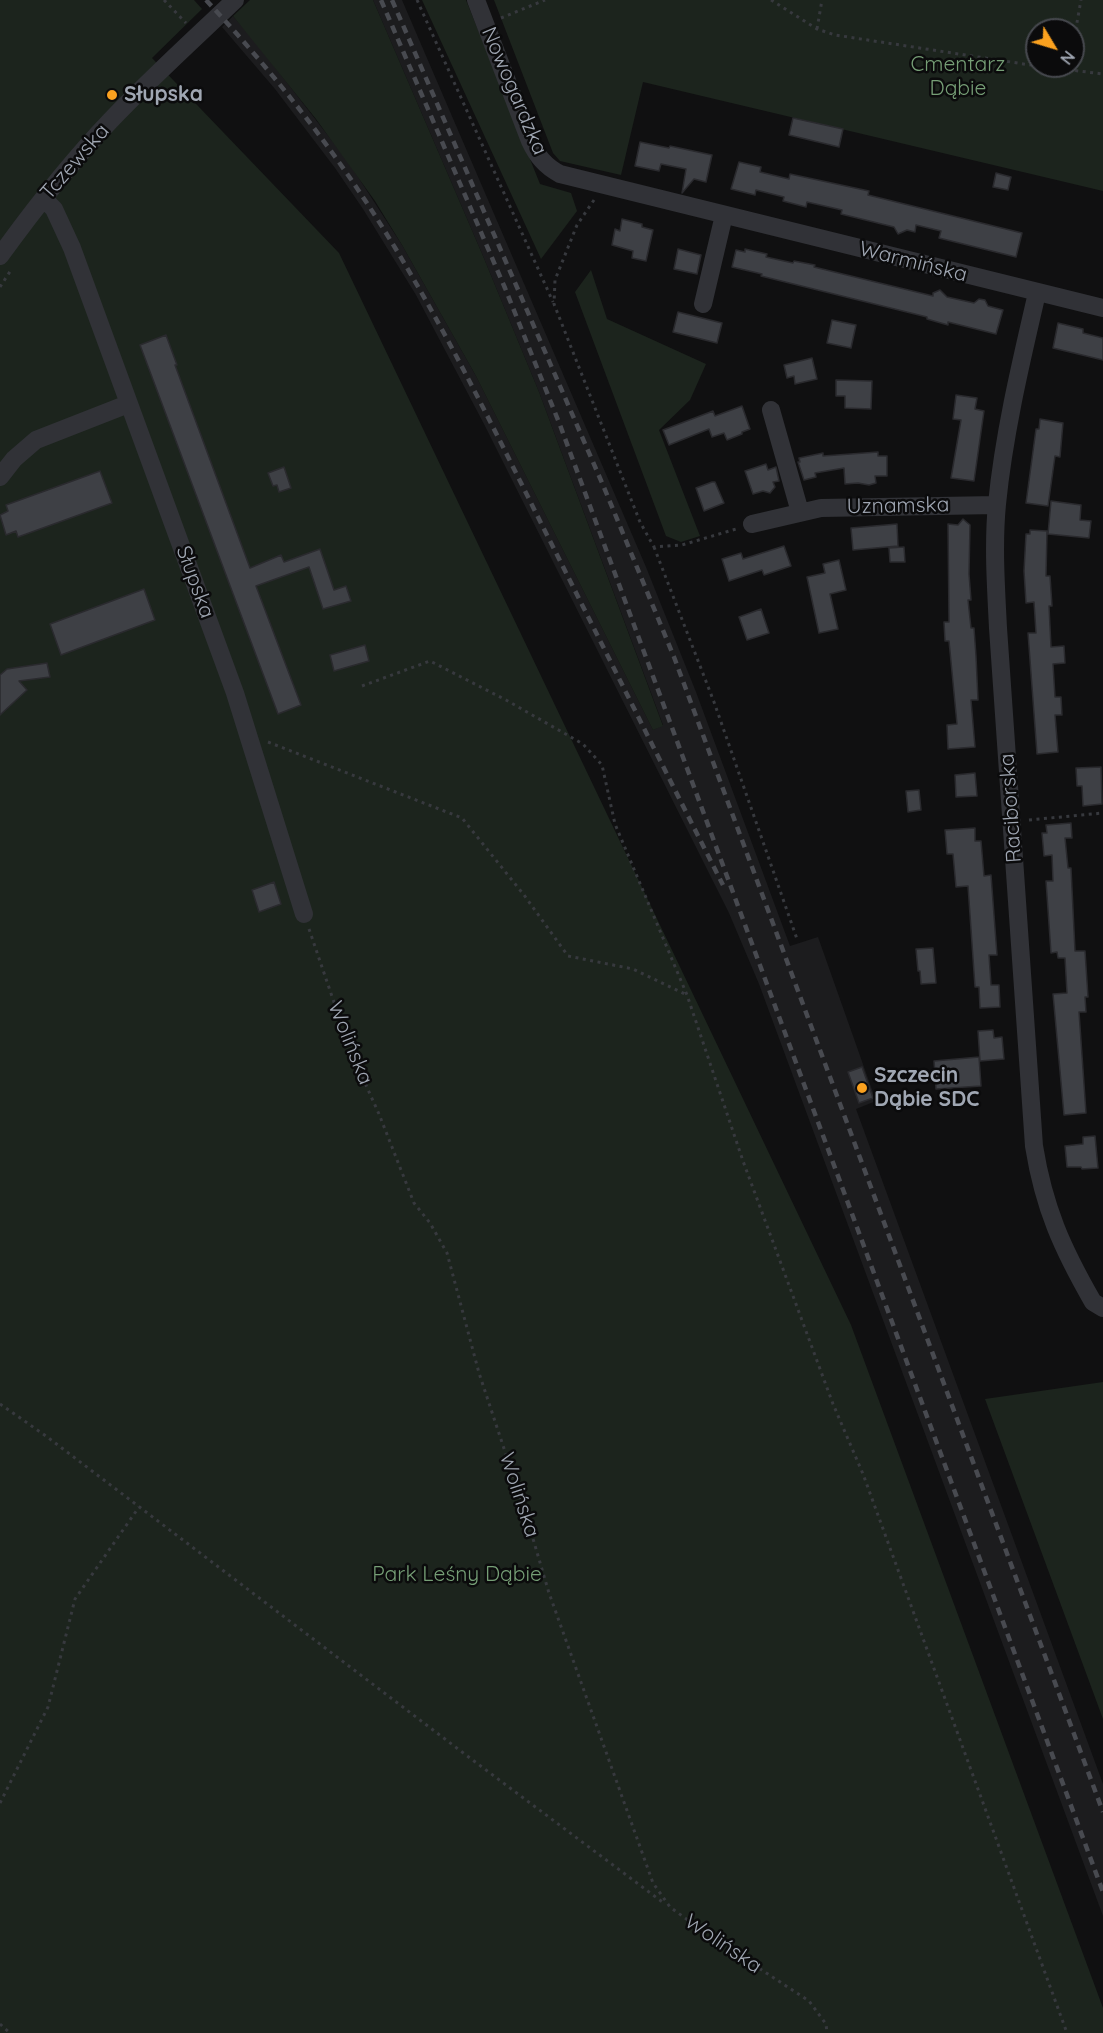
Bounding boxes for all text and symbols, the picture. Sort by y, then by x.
north arrow [1025,18,1085,78]
street label: Nowogardzka [476,23,552,159]
text: N [1056,47,1079,69]
park label: Cmentarz Dąbie [911,52,1005,102]
place label: Słupska [124,82,203,108]
marker: Słupska [105,88,119,102]
street label: Tczewska [35,119,115,205]
street label: Warmińska [856,236,970,288]
street label: Uznamska [846,493,950,519]
street label: Słupska [170,542,220,622]
street label: Raciborska [995,753,1027,863]
street label: Wolińska [322,998,378,1088]
place label: Szczecin Dąbie SDC [874,1063,979,1113]
marker: Szczecin Dąbie SDC [855,1081,869,1095]
street label: Wolińska [493,1449,545,1541]
park label: Park Leśny Dąbie [372,1562,542,1588]
street label: Wolińska [680,1909,766,1979]

